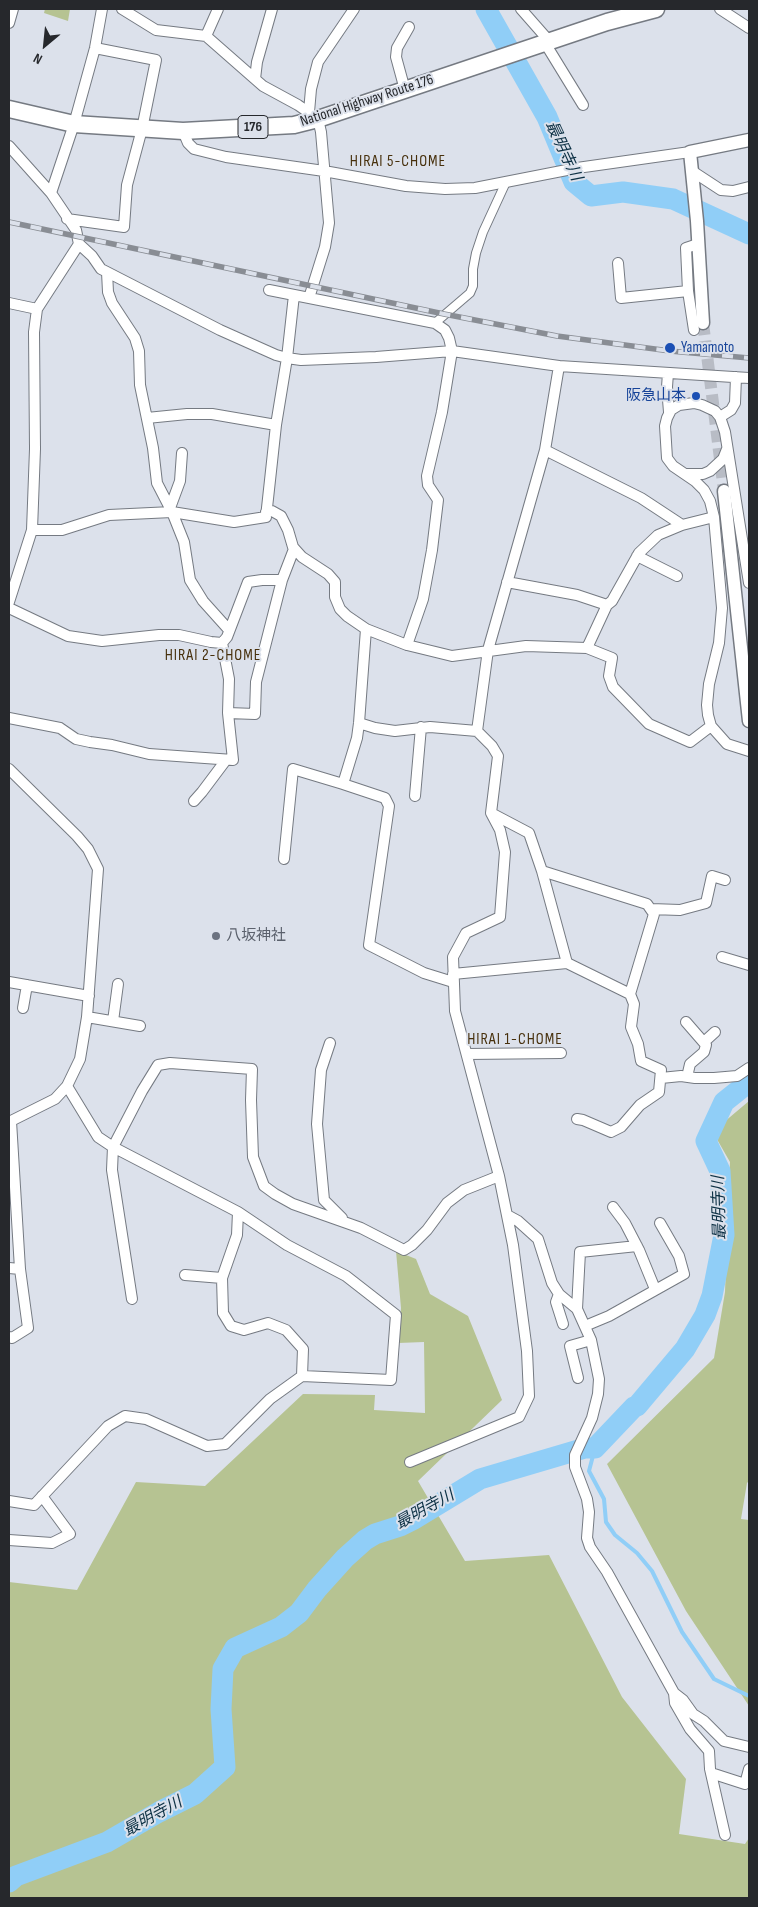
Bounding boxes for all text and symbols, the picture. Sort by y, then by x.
north arrow [20,20,70,70]
text: N [30,49,45,68]
street label: National Highway Route 176 [298,71,436,131]
road number: 176 [238,115,268,138]
water label: 最明寺川 [541,118,585,184]
district label: HIRAI 5-CHOME [348,152,448,172]
place label: Yamamoto [681,339,734,357]
marker: Yamamoto [663,341,677,355]
place label: 阪急山本 [626,387,686,405]
marker: 阪急山本 [690,390,702,402]
district label: HIRAI 2-CHOME [163,646,263,666]
place label: 八坂神社 [226,927,286,945]
marker: 八坂神社 [210,930,222,942]
district label: HIRAI 1-CHOME [466,1030,564,1050]
water label: 最明寺川 [709,1176,731,1240]
water label: 最明寺川 [392,1486,458,1534]
water label: 最明寺川 [120,1793,186,1841]

